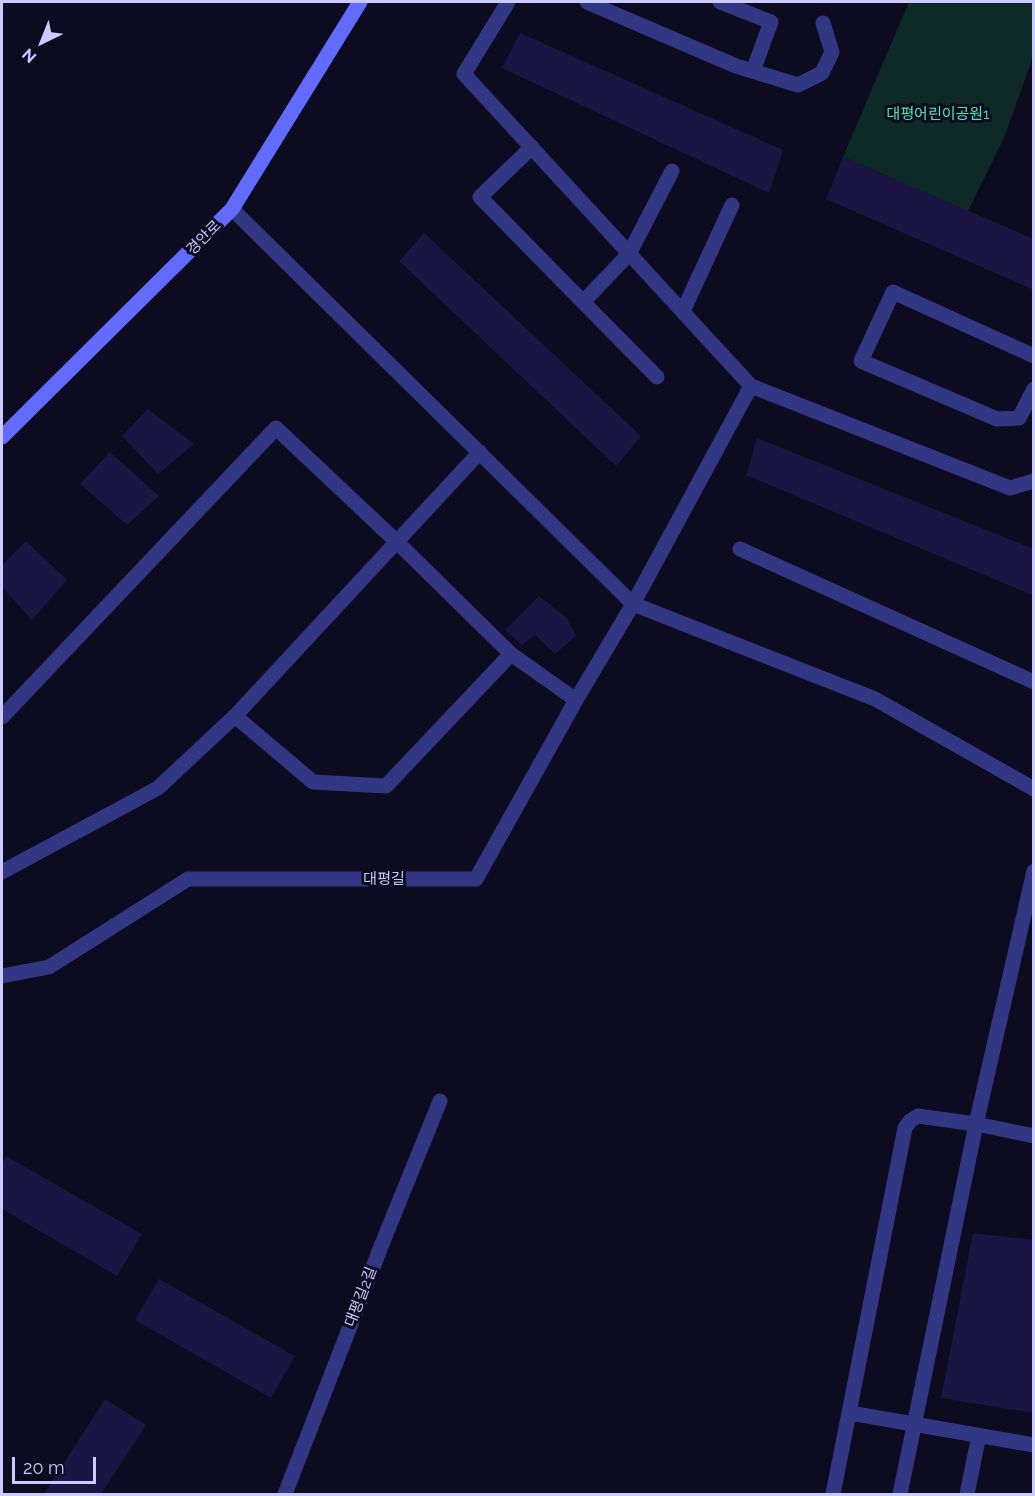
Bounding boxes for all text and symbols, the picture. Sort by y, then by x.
north arrow [12,12,72,72]
text: N [18,44,40,67]
park label: 대평어린이공원1 [886,105,990,123]
street label: 경안로 [183,217,225,259]
street label: 대평길 [363,870,405,888]
street label: 대평길2길 [341,1264,381,1330]
scale bar [15,1445,99,1483]
text: 20 m [23,1457,65,1478]

